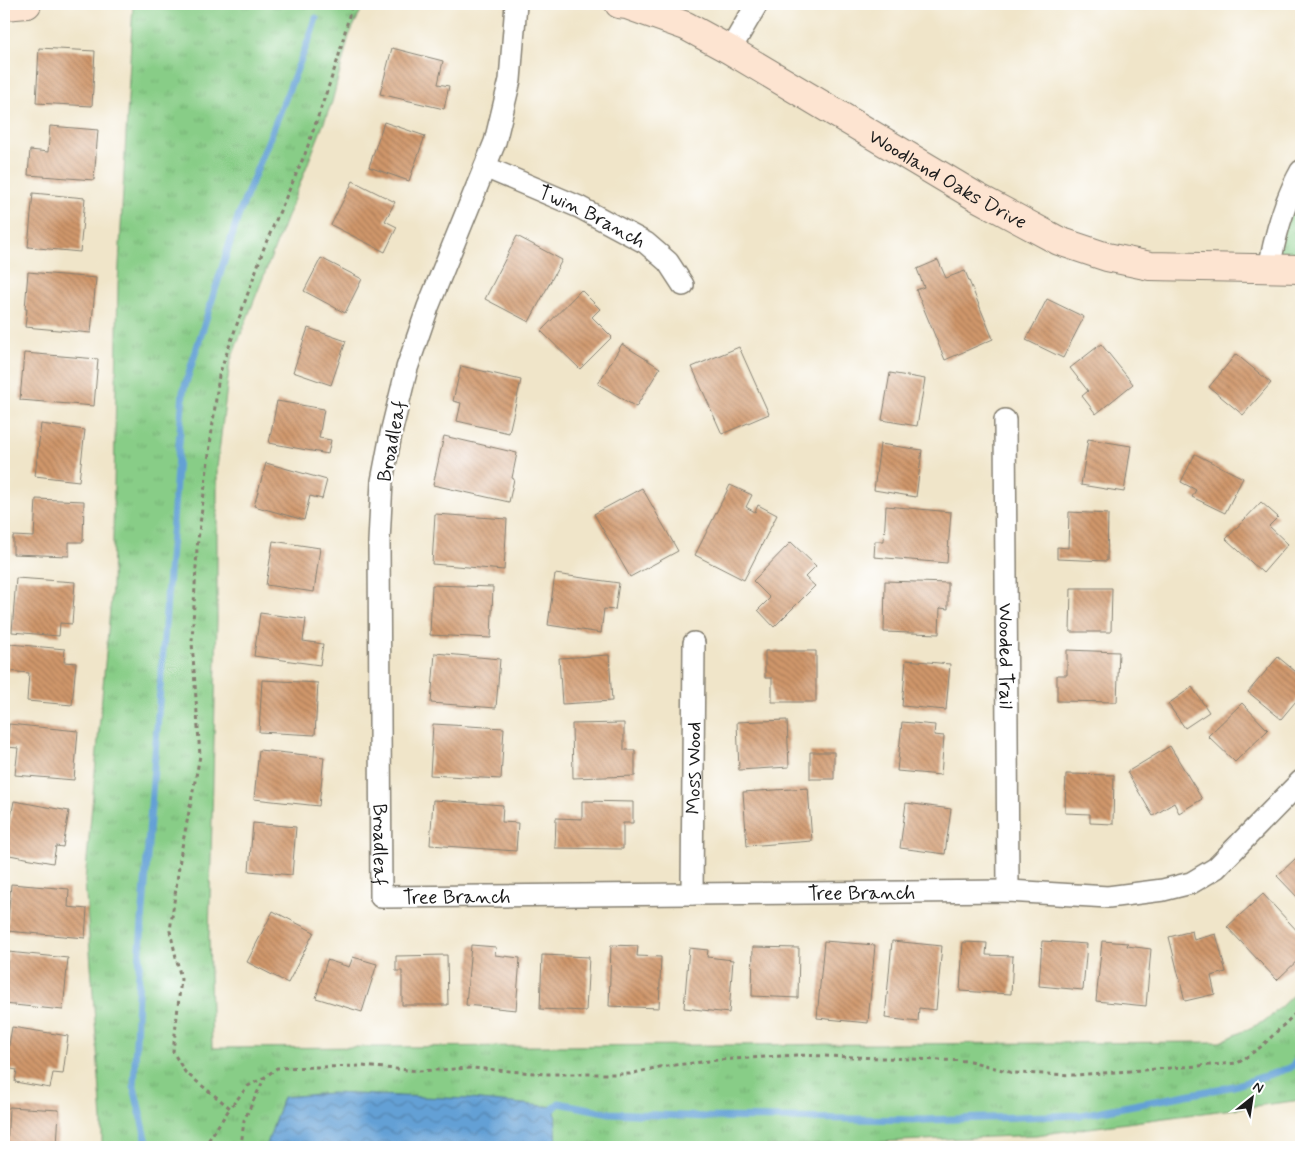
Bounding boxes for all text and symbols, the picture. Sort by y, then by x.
street label: Woodland Oaks Drive [863,123,1031,236]
street label: Twin Branch [534,179,650,255]
street label: Broadleaf [371,398,414,484]
street label: Wooded Trail [991,603,1019,709]
street label: Moss Wood [681,722,708,814]
street label: Broadleaf [365,803,393,886]
street label: Tree Branch [807,880,916,908]
street label: Tree Branch [402,884,511,912]
north arrow [1228,1074,1278,1124]
text: N [1249,1077,1267,1098]

